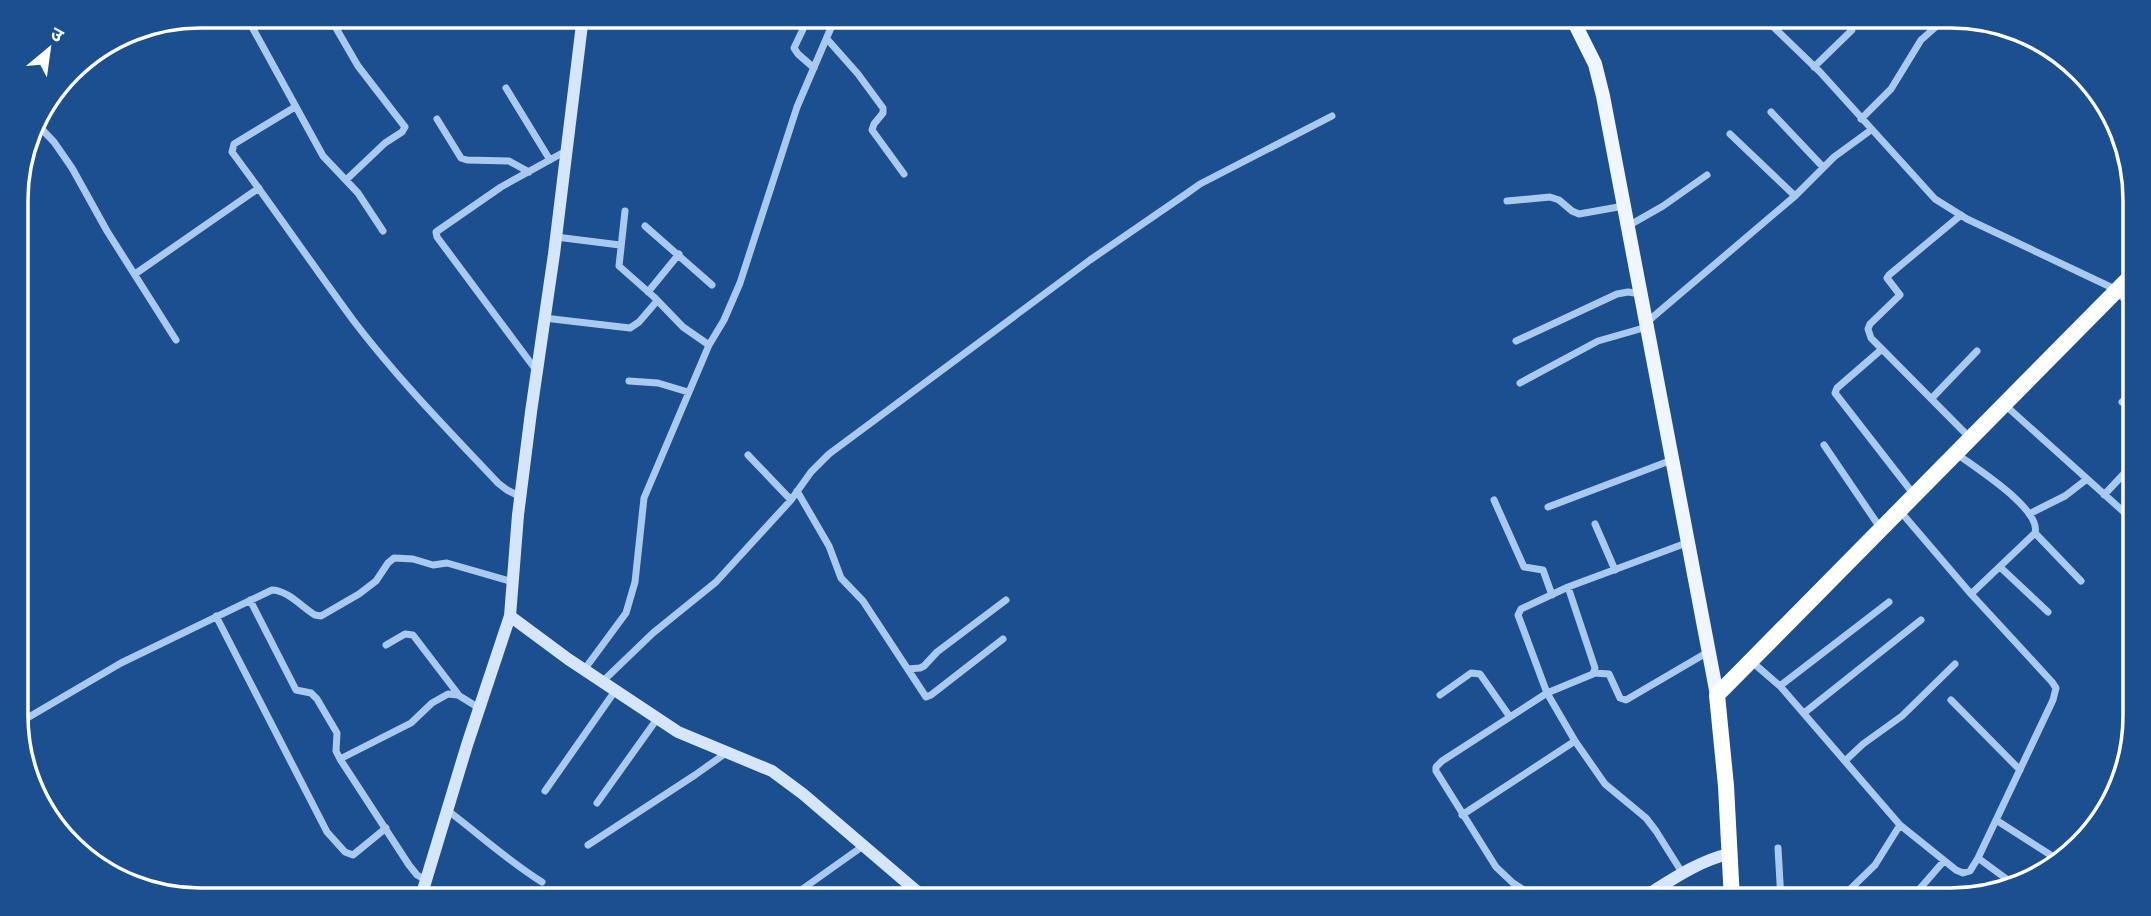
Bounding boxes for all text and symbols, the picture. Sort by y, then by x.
north arrow [14,14,84,84]
text: उ [47,22,68,47]

